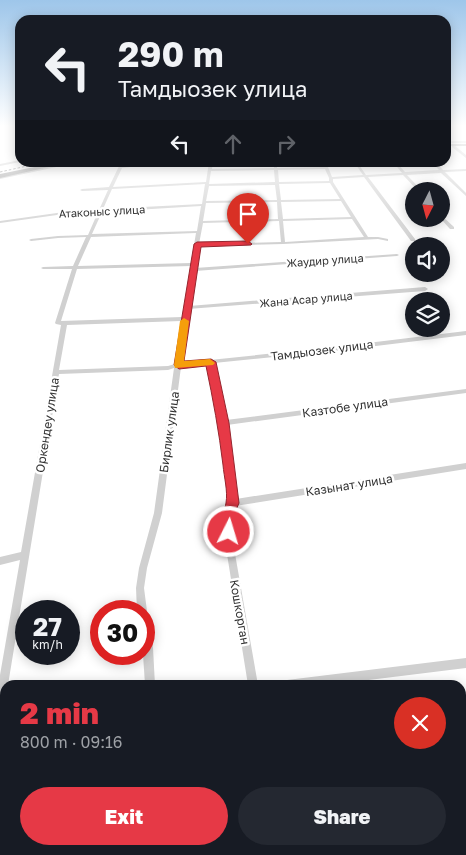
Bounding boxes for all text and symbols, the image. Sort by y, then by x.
text: 290 m [118,33,224,75]
icon: left [35,35,100,100]
text: Тамдыозек улица [118,75,307,102]
icon: left [166,130,194,158]
icon: ahead [219,130,247,158]
icon: right [272,130,300,158]
north arrow [405,182,450,228]
map controls [405,182,450,337]
pin [227,193,269,244]
icon: arrive [234,200,262,228]
street label: Атаконыс улица [58,202,146,220]
button: sound [405,237,450,282]
street label: Жаудир улица [286,251,364,269]
street label: Жана Асар улица [259,288,353,310]
button: layers [405,292,450,337]
street label: Тамдыозек улица [270,336,374,364]
street label: Оркендеу улица [32,376,62,474]
street label: Бирлик улица [156,390,182,474]
street label: Казтобе улица [301,394,389,420]
street label: Казынат улица [304,471,394,499]
position arrow [202,505,254,557]
street label: Кошкорган [227,578,253,646]
speed limit sign: 30 [90,600,155,665]
text: 27 [33,611,62,642]
text: km/h [32,637,63,652]
text: 2 min [20,695,99,731]
button: close [394,697,446,749]
text: 800 m · 09:16 [20,732,122,752]
button: Exit [20,787,228,845]
button: Share [238,787,446,845]

